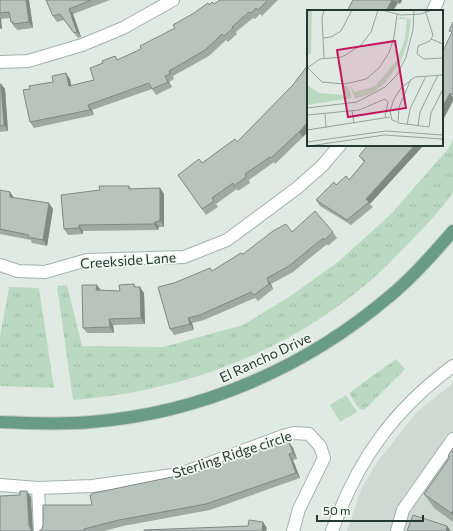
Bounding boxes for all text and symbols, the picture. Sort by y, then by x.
inset map [307,10,443,146]
street label: Creekside Lane [79,248,177,272]
street label: El Rancho Drive [217,328,313,386]
street label: Sterling Ridge circle [170,427,294,481]
scale bar [317,497,423,523]
text: 50 m [323,503,351,517]

